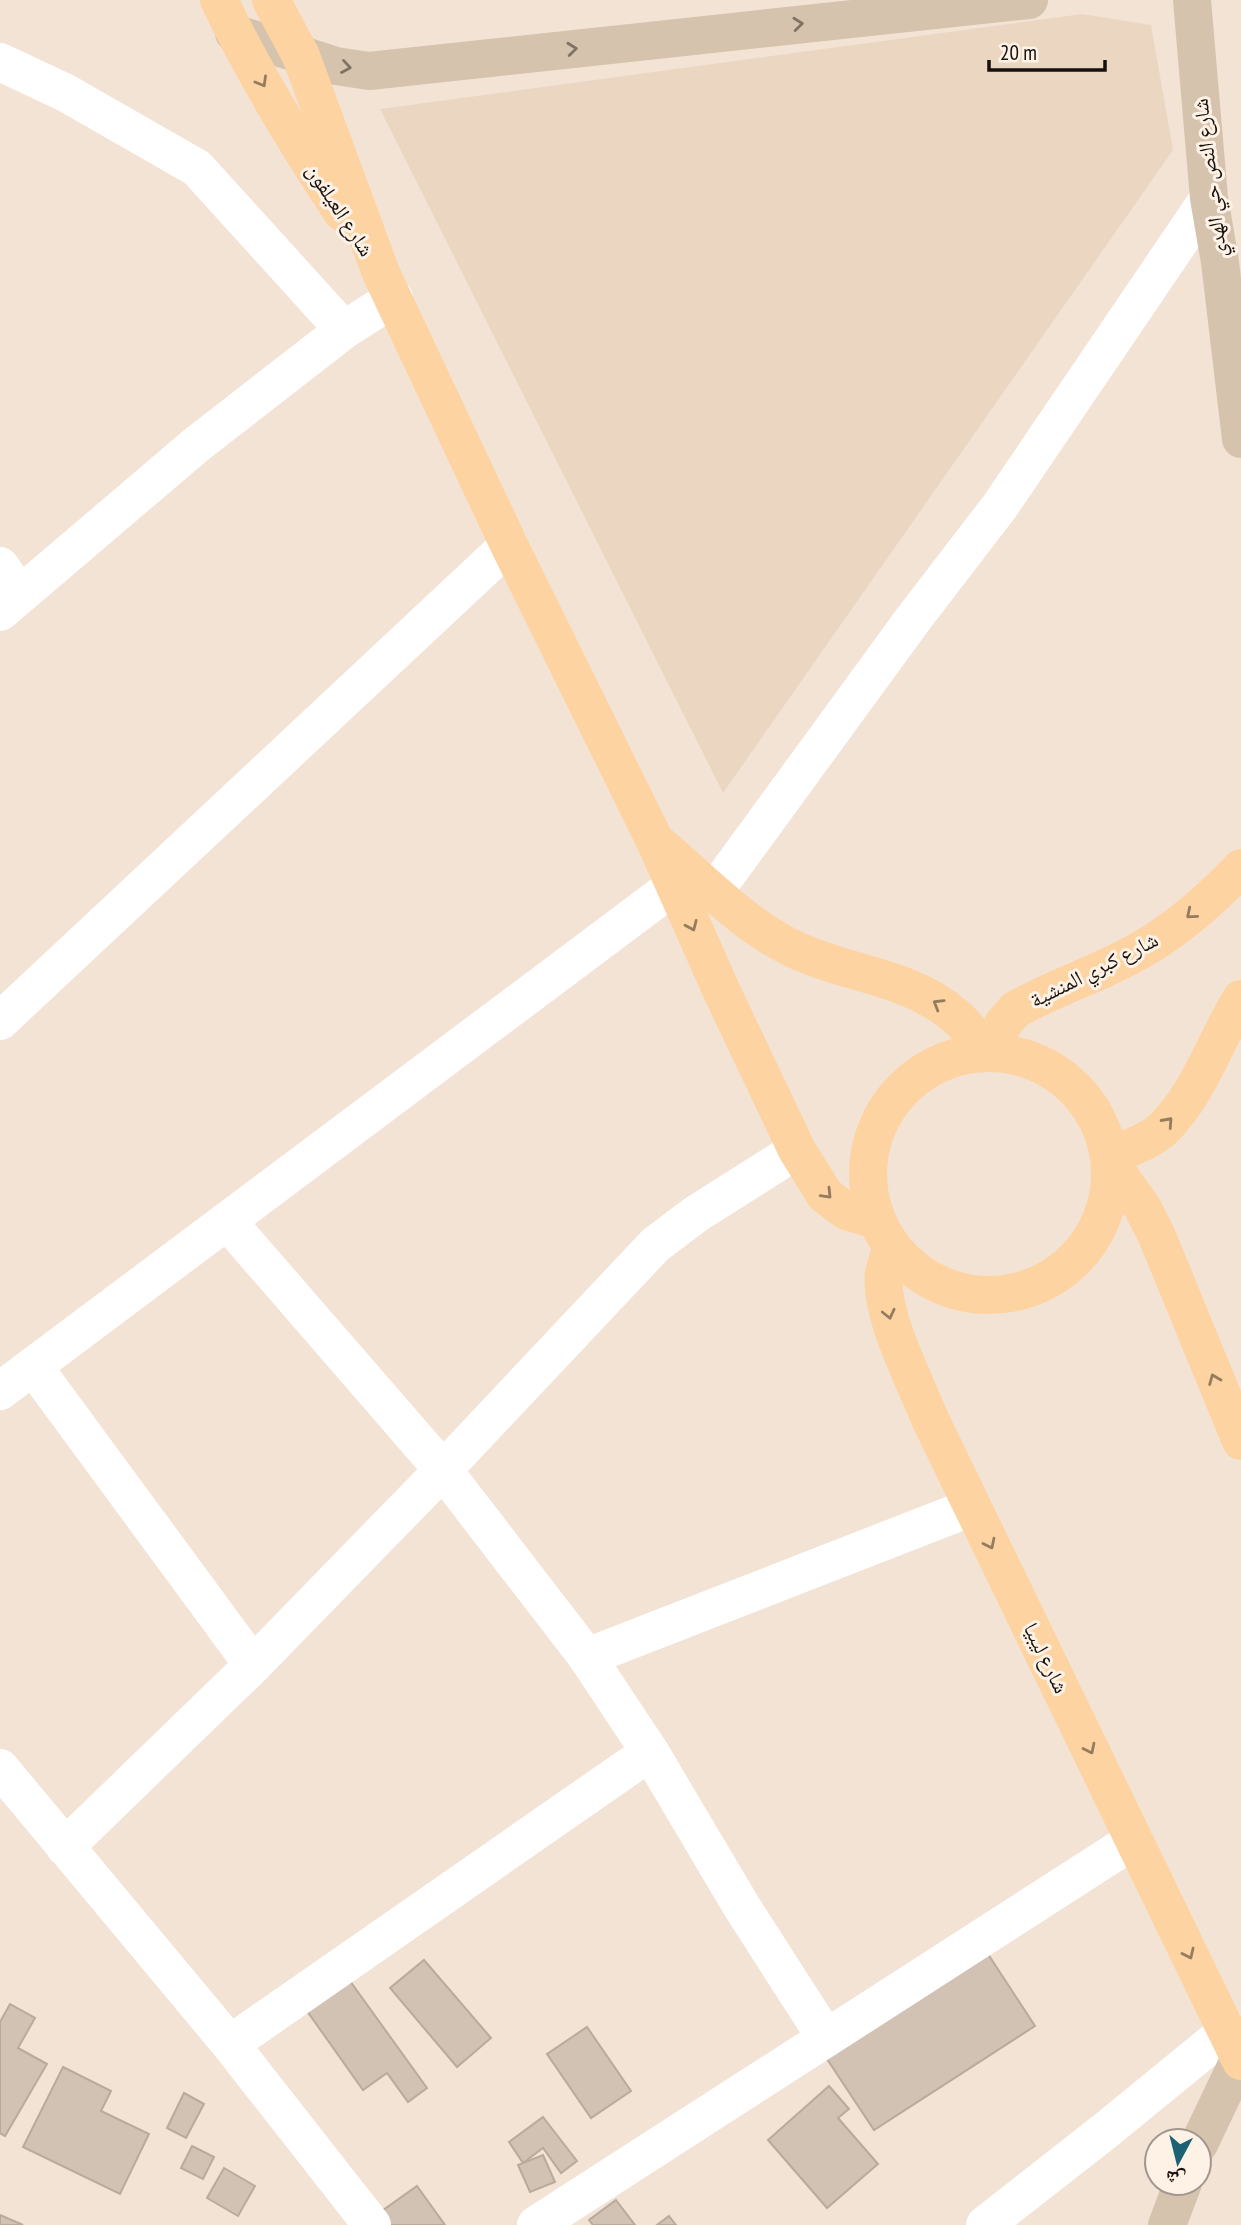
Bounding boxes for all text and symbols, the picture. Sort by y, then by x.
one-way arrow [793,16,804,31]
scale bar [989,28,1104,72]
text: 20 m [1000,39,1037,66]
one-way arrow [567,41,578,56]
one-way arrow [340,60,352,75]
one-way arrow [254,75,267,87]
street label: شارع النص حي الهدي [1186,97,1236,259]
street label: شارع العيلفون [300,158,380,261]
one-way arrow [1186,906,1199,918]
one-way arrow [684,919,698,931]
street label: شارع كبري المنشية [1025,926,1164,1016]
one-way arrow [933,999,946,1012]
one-way arrow [1160,1117,1173,1130]
one-way arrow [818,1186,831,1199]
one-way arrow [881,1308,895,1320]
one-way arrow [1208,1373,1222,1385]
one-way arrow [982,1537,996,1549]
street label: شارع ليبيا [1018,1618,1075,1698]
one-way arrow [1082,1742,1096,1754]
one-way arrow [1180,1947,1194,1959]
north arrow [1143,2127,1213,2197]
text: ش [1164,2166,1187,2192]

